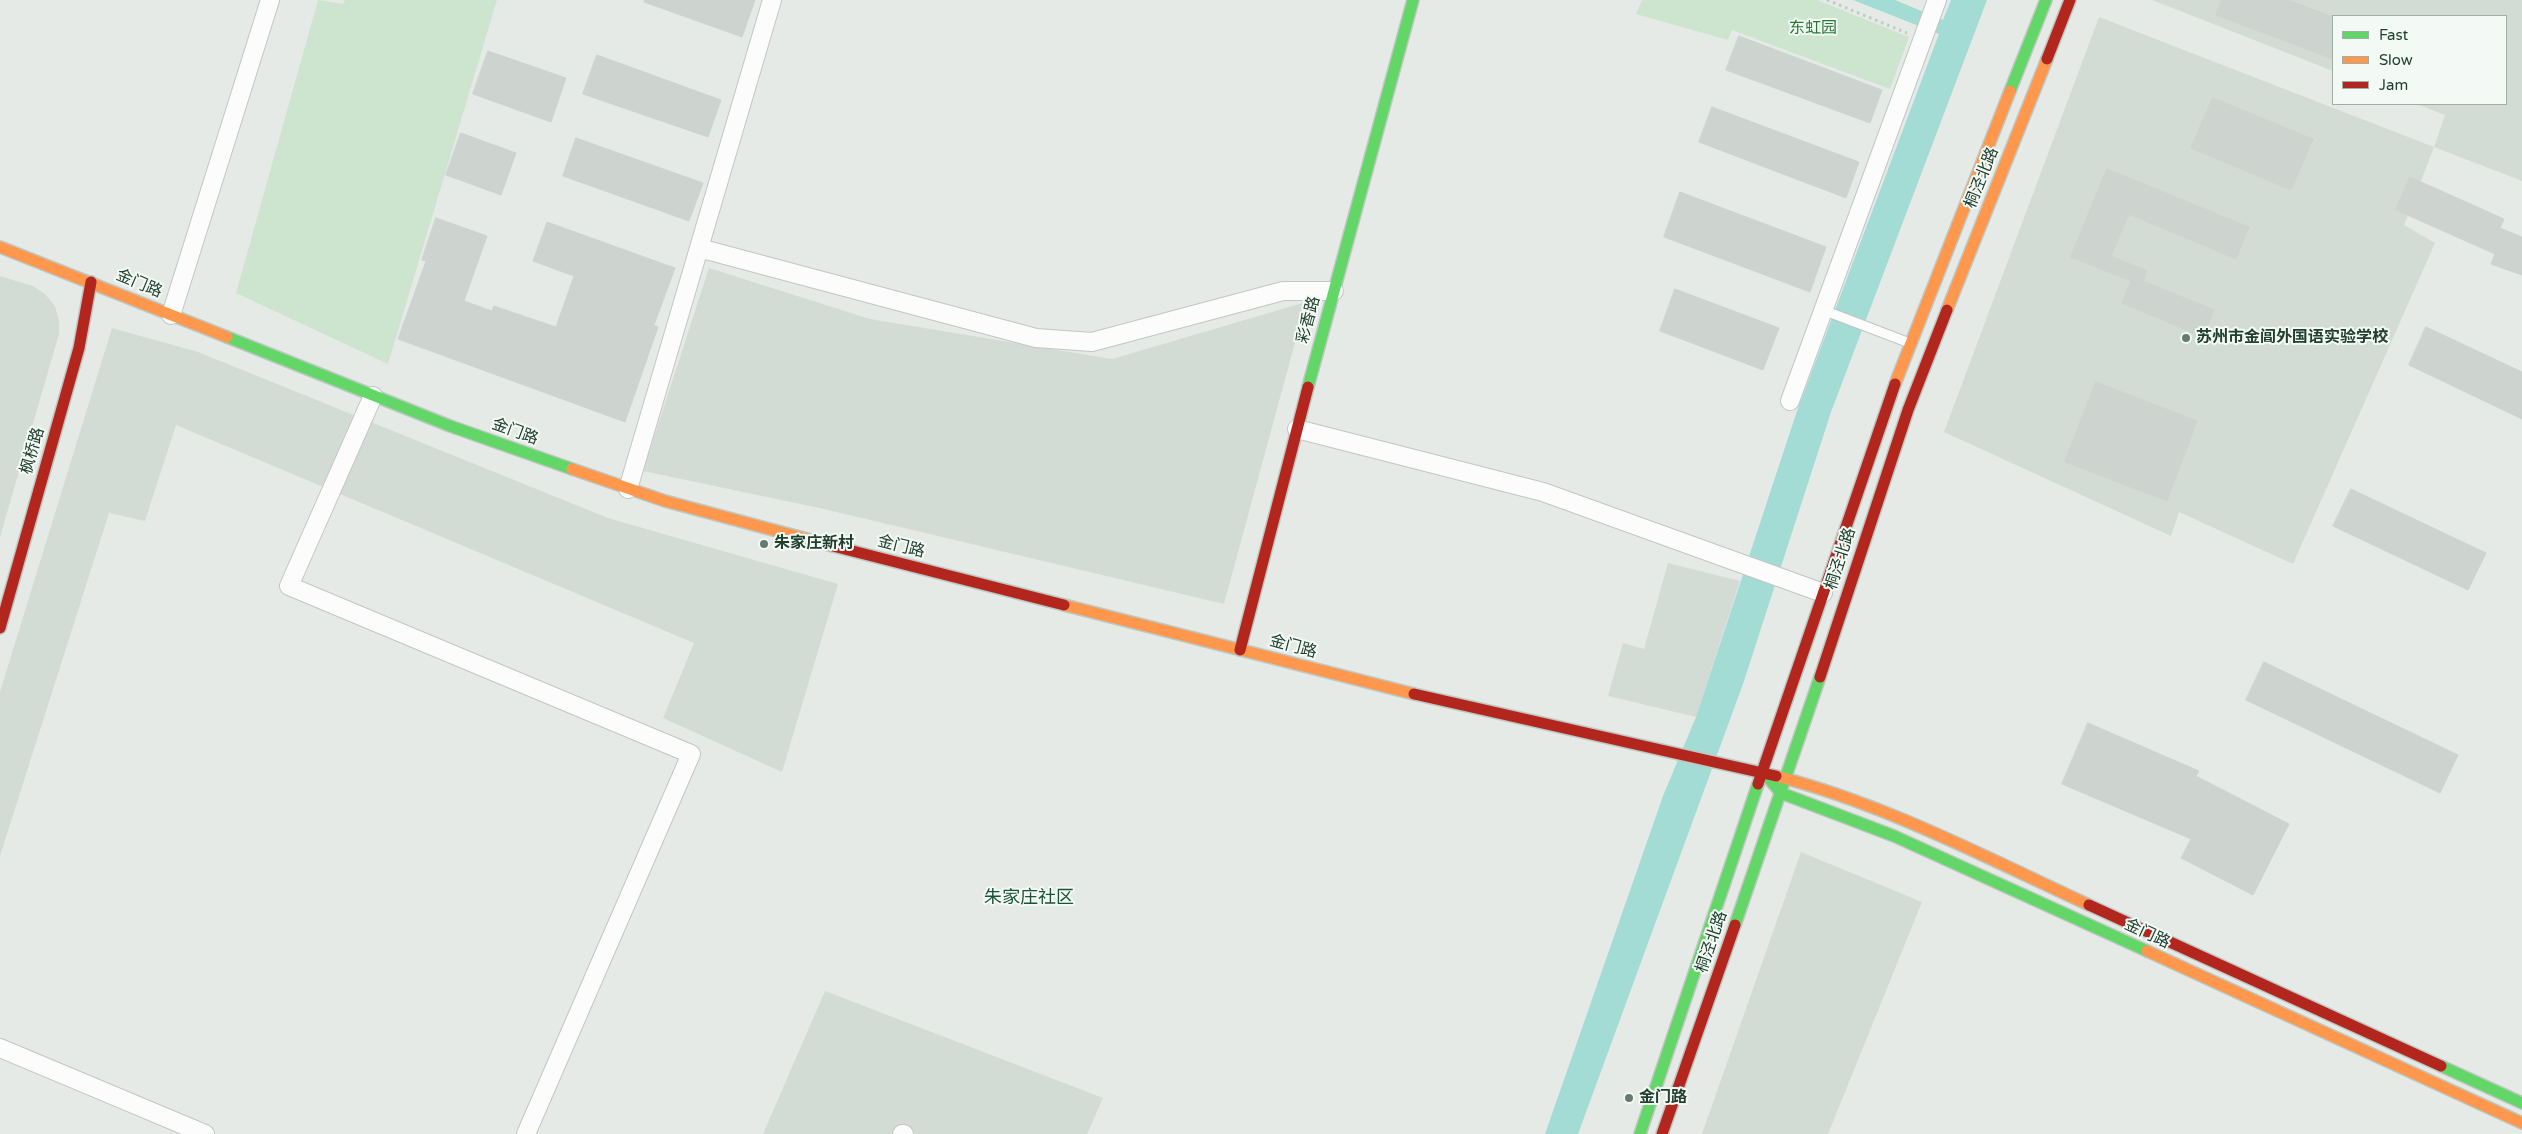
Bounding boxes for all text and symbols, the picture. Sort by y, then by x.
legend [2332,15,2507,105]
park label: 东虹园 [1789,19,1837,39]
text: Fast [2379,26,2408,44]
text: Slow [2379,51,2413,69]
text: Jam [2379,76,2408,94]
street label: 桐泾北路 [1961,145,2003,211]
street label: 金门路 [113,266,165,302]
street label: 彩香路 [1294,294,1324,346]
place label: 苏州市金阊外国语实验学校 [2196,328,2388,348]
marker: 苏州市金阊外国语实验学校 [2180,332,2192,344]
street label: 金门路 [489,415,541,449]
street label: 枫桥路 [17,425,49,477]
street label: 桐泾北路 [1822,526,1860,592]
street label: 金门路 [875,532,927,562]
place label: 朱家庄新村 [774,534,854,554]
marker: 朱家庄新村 [758,538,770,550]
street label: 金门路 [1267,632,1319,662]
district label: 朱家庄社区 [984,887,1074,909]
street label: 桐泾北路 [1693,909,1731,975]
street label: 金门路 [2121,915,2173,953]
place label: 金门路 [1639,1088,1687,1108]
marker: 金门路 [1623,1092,1635,1104]

